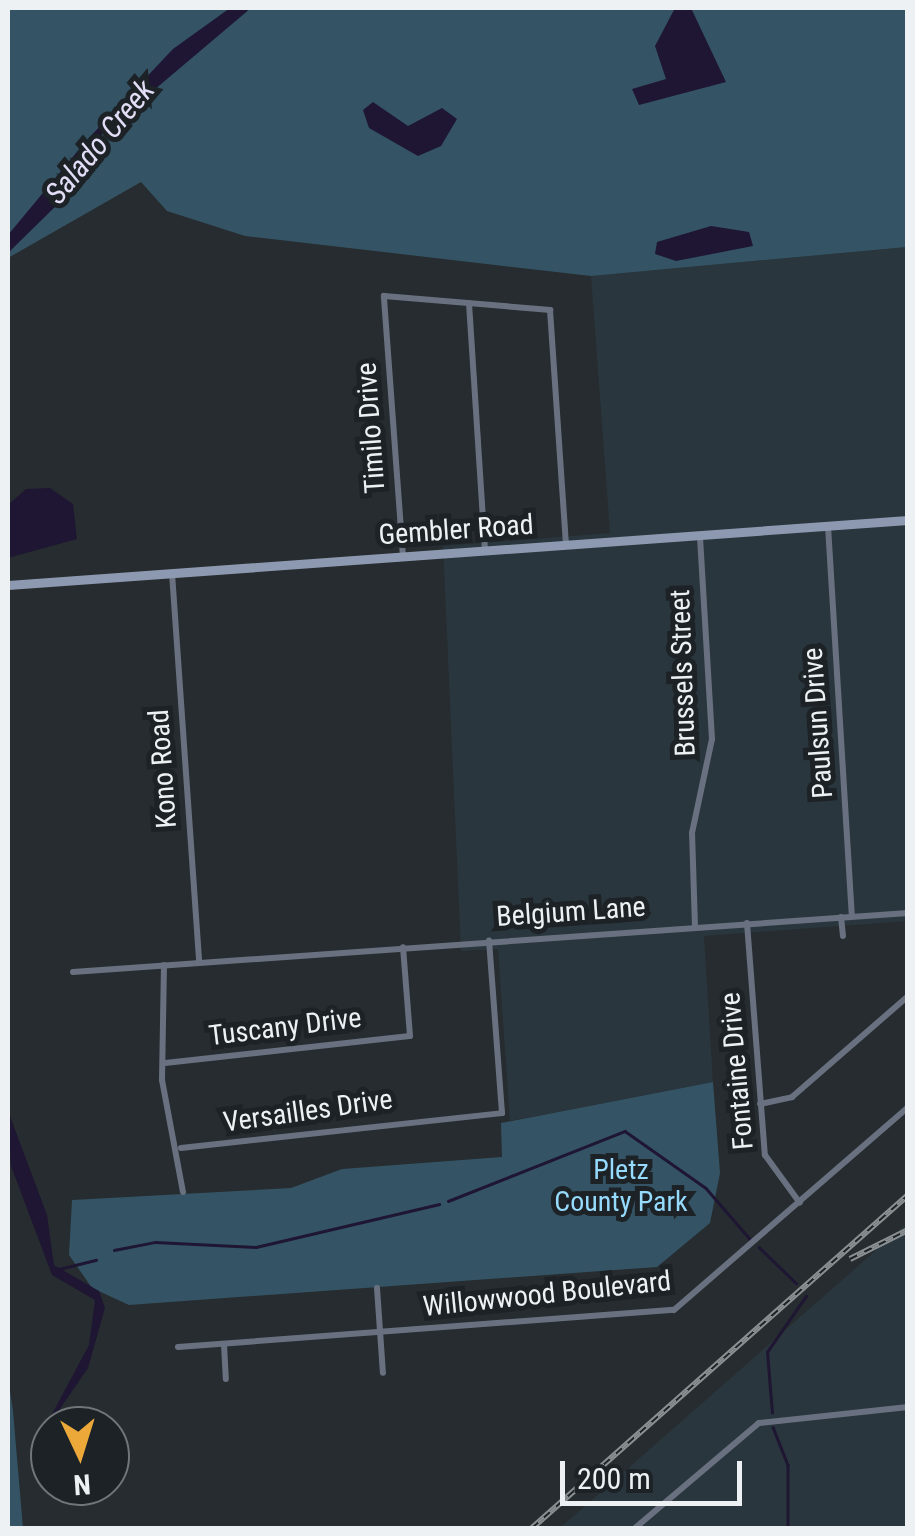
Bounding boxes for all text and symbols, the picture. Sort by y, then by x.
water label: Salado Creek [38,73,162,211]
street label: Timilo Drive [350,361,392,495]
street label: Gembler Road [377,508,535,552]
street label: Brussels Street [663,589,703,757]
street label: Paulsun Drive [796,647,840,799]
street label: Kono Road [142,708,184,830]
street label: Belgium Lane [495,890,647,934]
street label: Fontaine Drive [713,991,761,1151]
street label: Tuscany Drive [207,1001,363,1053]
street label: Versailles Drive [221,1083,395,1139]
park label: Pletz County Park [554,1153,688,1219]
street label: Willowwood Boulevard [421,1264,673,1324]
north arrow [30,1406,130,1506]
scale bar [565,1441,748,1503]
text: 200 m [577,1461,651,1496]
text: N [72,1467,92,1501]

